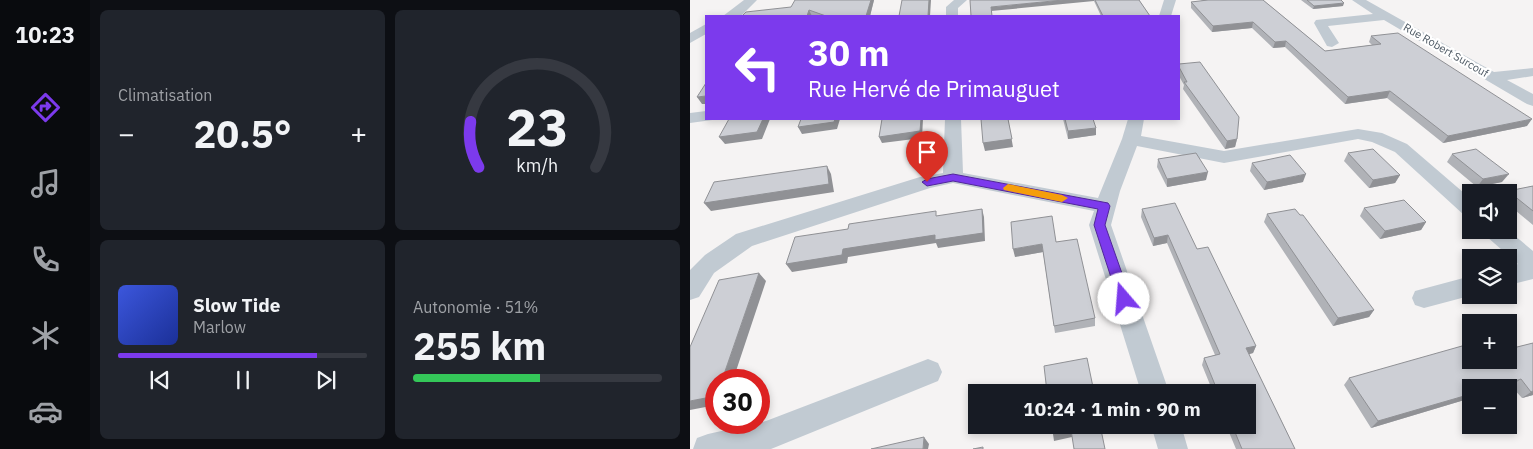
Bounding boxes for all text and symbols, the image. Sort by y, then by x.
text: 10:23 [15,20,75,49]
street label: Rue Robert Surcouf [1401,20,1491,80]
text: 30 m [808,30,890,76]
icon: left [725,35,790,100]
text: Rue Hervé de Primauguet [808,74,1060,103]
text: Climatisation [118,85,212,105]
icon: directions [28,90,63,125]
text: 23 [506,93,569,160]
text: 20.5° [193,109,292,158]
text: − [118,115,135,152]
text: + [350,115,367,152]
pin [906,131,948,182]
icon: arrive [913,138,941,166]
text: km/h [517,154,559,177]
icon: music [28,166,63,201]
map controls [1462,184,1517,434]
button: sound [1462,184,1517,239]
icon: phone [28,242,63,277]
button: layers [1462,249,1517,304]
position arrow [1097,272,1149,324]
text: Slow Tide [193,293,280,317]
text: Autonomie · 51% [413,297,538,317]
button: + [1462,314,1517,369]
text: Marlow [193,317,246,337]
icon: climate [28,318,63,353]
text: 255 km [413,321,546,370]
icon: previous [146,366,174,394]
icon: pause [229,366,257,394]
icon: next [312,366,340,394]
speed limit sign: 30 [705,369,770,434]
button: − [1462,379,1517,434]
icon: car [28,394,63,429]
text: 10:24 · 1 min · 90 m [1023,397,1201,421]

